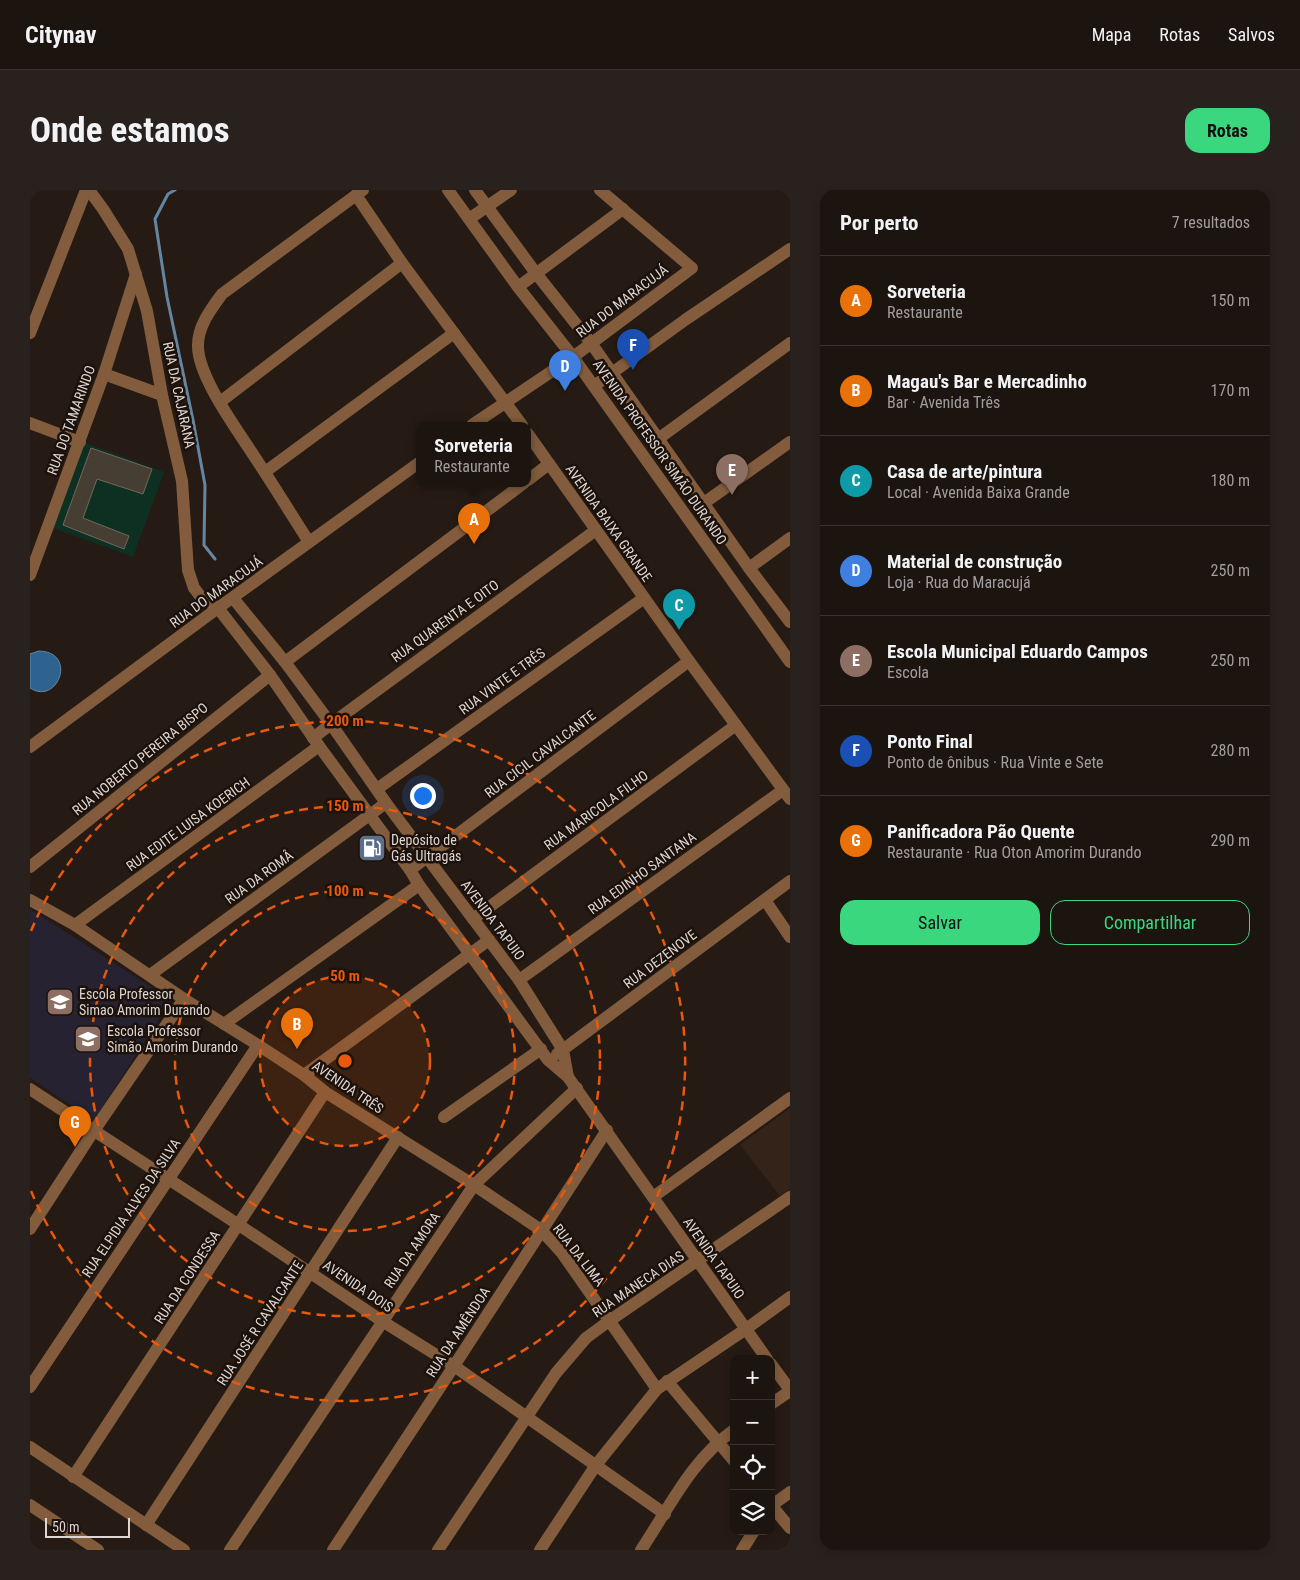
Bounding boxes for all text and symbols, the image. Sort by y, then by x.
text: Citynav [25,21,96,49]
text: Mapa [1092,24,1131,45]
text: Rotas [1159,24,1200,45]
text: Salvos [1228,24,1275,45]
button: Rotas [1185,108,1270,153]
text: Onde estamos [30,110,230,151]
text: Por perto [840,211,919,235]
text: 7 resultados [1172,213,1250,232]
street label: RUA DO MARACUJÁ [572,260,671,341]
text: Sorveteria [887,280,966,303]
text: A [851,291,861,310]
text: 150 m [1211,291,1250,310]
text: Restaurante [887,303,963,322]
pin: F [617,329,649,370]
street label: RUA DA CAJARANA [160,340,198,450]
pin: D [549,350,581,391]
street label: AVENIDA PROFESSOR SIMÃO DURANDO [589,356,731,548]
street label: RUA DO TAMARINDO [44,363,98,477]
text: Magau's Bar e Mercadinho [887,370,1087,393]
text: B [852,381,860,400]
text: 170 m [1211,381,1250,400]
text: Bar · Avenida Três [887,393,1000,412]
popup [416,422,531,487]
text: Sorveteria [434,434,513,457]
pin: E [716,454,748,495]
text: Restaurante [434,457,510,476]
text: Casa de arte/pintura [887,460,1042,483]
street label: AVENIDA BAIXA GRANDE [562,461,656,585]
text: C [851,471,861,490]
text: 180 m [1211,471,1250,490]
text: Local · Avenida Baixa Grande [887,483,1070,502]
pin: A [458,503,490,544]
text: Material de construção [887,550,1062,573]
street label: RUA DO MARACUJÁ [166,552,266,631]
text: D [851,561,861,580]
text: 250 m [1211,561,1250,580]
text: Loja · Rua do Maracujá [887,573,1031,592]
street label: RUA QUARENTA E OITO [388,577,502,665]
pin: C [663,589,695,630]
text: Escola Municipal Eduardo Campos [887,640,1148,663]
street label: RUA VINTE E TRÊS [455,644,548,718]
text: E [852,651,860,670]
text: 250 m [1211,651,1250,670]
text: Escola [887,663,929,682]
street label: RUA NOBERTO PEREIRA BISPO [69,699,211,819]
street label: RUA CICIL CAVALCANTE [481,707,599,801]
text: 200 m [326,712,364,730]
text: Ponto Final [887,730,973,753]
text: F [852,741,860,760]
text: 280 m [1211,741,1250,760]
text: Ponto de ônibus · Rua Vinte e Sete [887,753,1104,772]
street label: RUA MARICOLA FILHO [541,767,651,853]
street label: RUA EDITE LUISA KOERICH [123,774,253,874]
your location [410,783,436,809]
text: 150 m [326,797,364,815]
text: Panificadora Pão Quente [887,820,1075,843]
street label: RUA EDINHO SANTANA [585,829,699,917]
text: G [851,831,861,850]
text: 290 m [1211,831,1250,850]
place label: Depósito de Gás Ultragás [391,832,462,864]
fuel station icon: Depósito de Gás Ultragás [357,833,387,863]
text: Restaurante · Rua Oton Amorim Durando [887,843,1141,862]
street label: RUA DA ROMÂ [221,846,296,907]
street label: AVENIDA TAPUIO [458,877,528,963]
text: 100 m [326,882,364,900]
button: Salvar [840,900,1040,945]
button: Compartilhar [1050,900,1250,945]
street label: RUA DEZENOVE [620,926,700,992]
text: 50 m [330,967,360,985]
place label: Escola Professor Simao Amorim Durando [79,986,210,1018]
school or university icon: Escola Professor Simao Amorim Durando [45,987,75,1017]
pin: B [281,1008,313,1049]
place label: Escola Professor Simão Amorim Durando [107,1023,238,1055]
school or university icon: Escola Professor Simão Amorim Durando [73,1024,103,1054]
centre of rings [336,1052,354,1070]
street label: AVENIDA TRÊS [309,1057,387,1117]
pin: G [59,1106,91,1147]
street label: RUA ELPIDIA ALVES DA SILVA [79,1136,183,1280]
street label: RUA DA AMORA [381,1209,443,1291]
street label: AVENIDA TAPUIO [680,1214,748,1302]
street label: RUA DA LIMA [550,1221,608,1289]
street label: RUA DA CONDESSA [151,1227,223,1327]
street label: RUA MANECA DIAS [589,1247,687,1321]
street label: RUA JOSÉ R CAVALCANTE [213,1257,306,1388]
street label: AVENIDA DOIS [320,1257,396,1315]
street label: RUA DA AMÊNDOA [422,1283,493,1380]
map controls [730,1355,775,1535]
button: + [730,1355,775,1400]
button: − [730,1400,775,1445]
button: locate [730,1445,775,1490]
button: layers [730,1490,775,1535]
scale bar [45,1515,130,1538]
text: 50 m [52,1519,80,1535]

